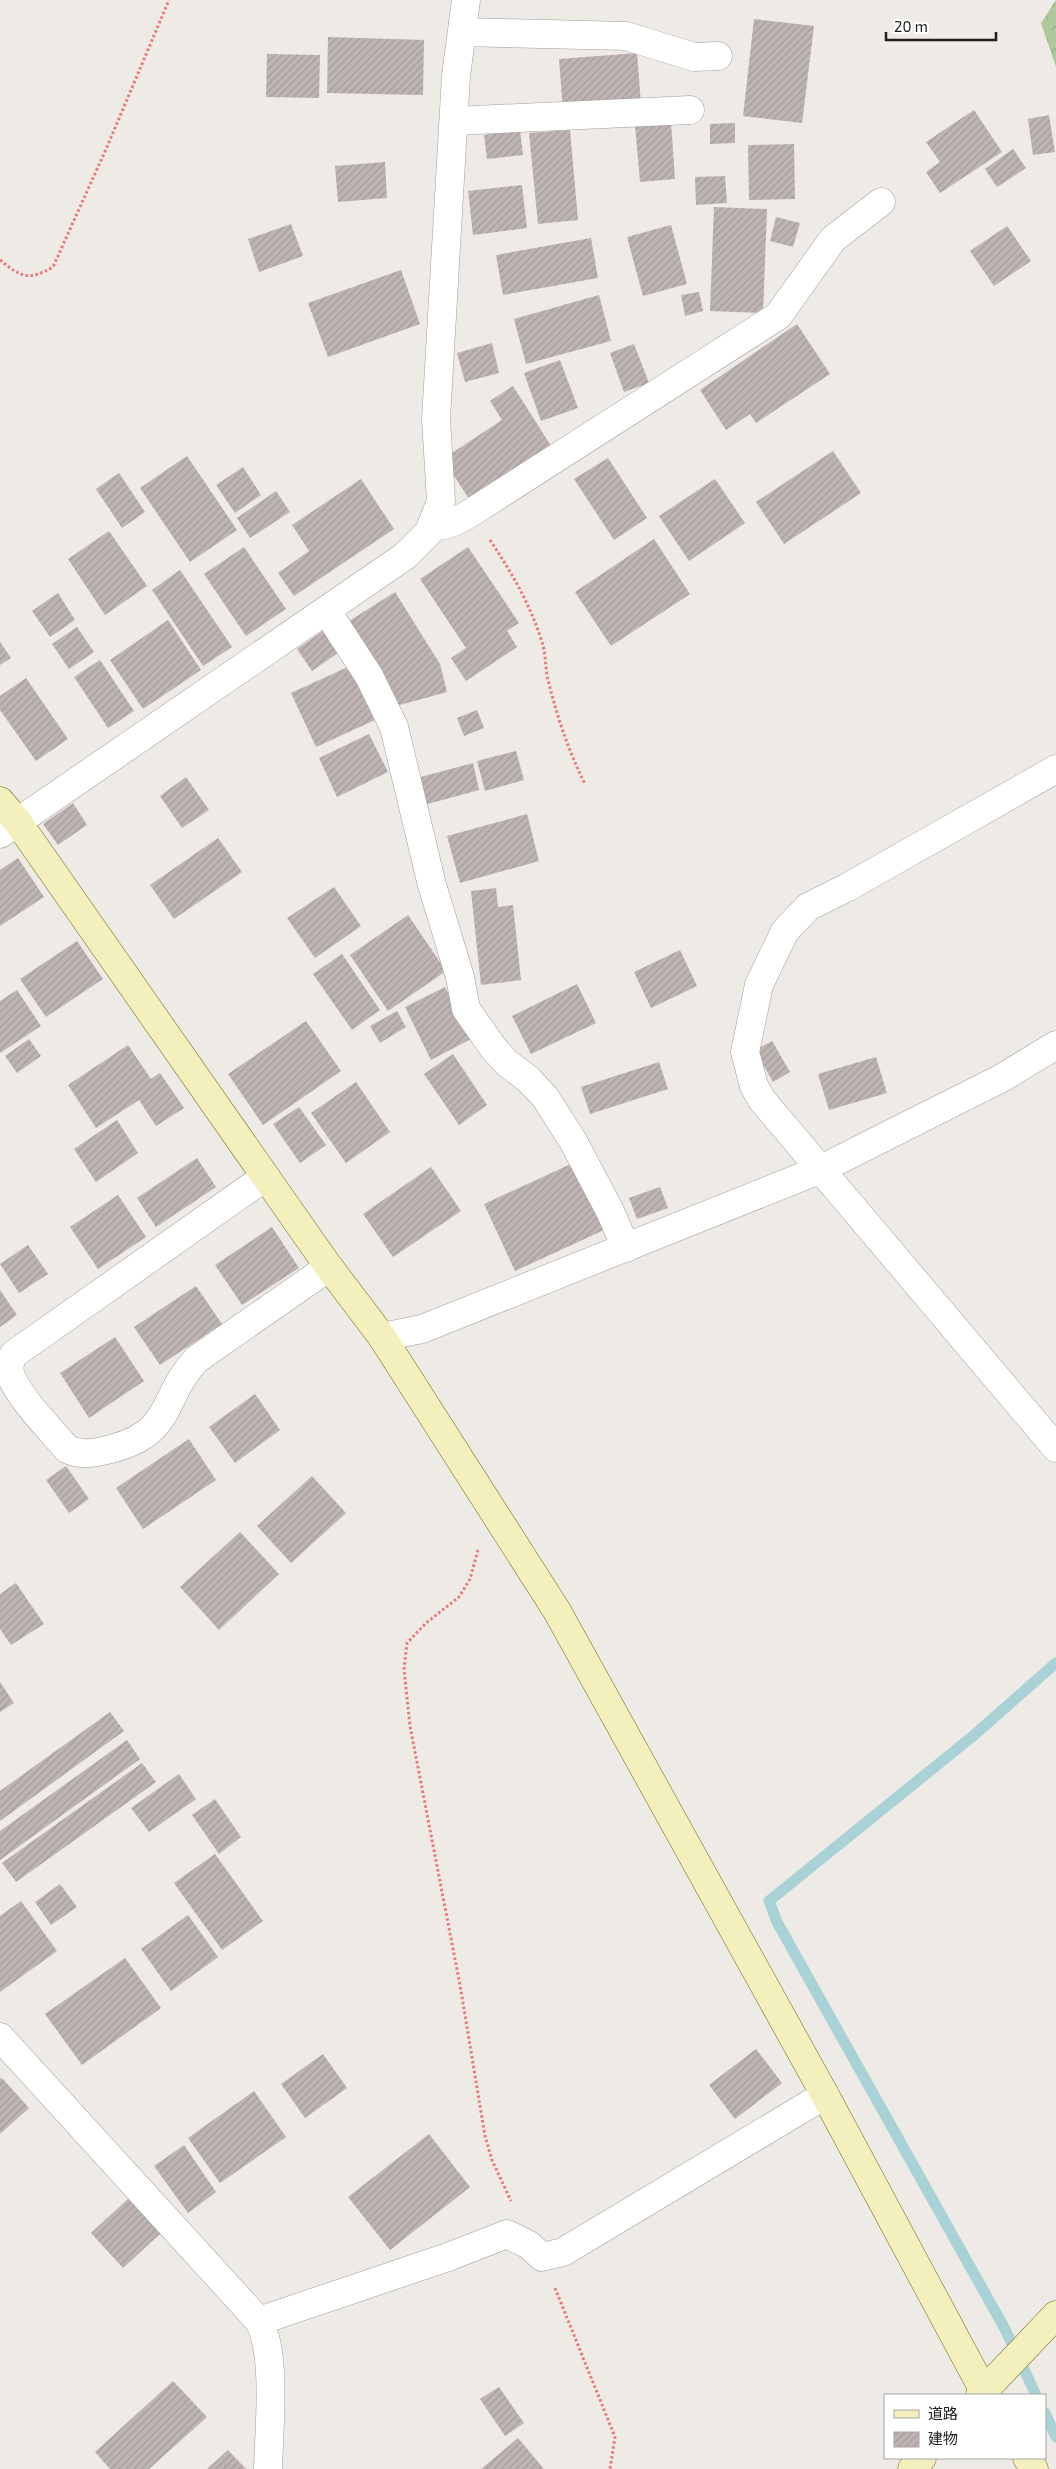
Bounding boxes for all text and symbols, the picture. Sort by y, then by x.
scale bar [886,10,996,42]
text: 20 m [894,17,928,35]
legend [884,2394,1046,2459]
text: 道路 [928,2404,958,2422]
text: 建物 [928,2429,958,2447]

